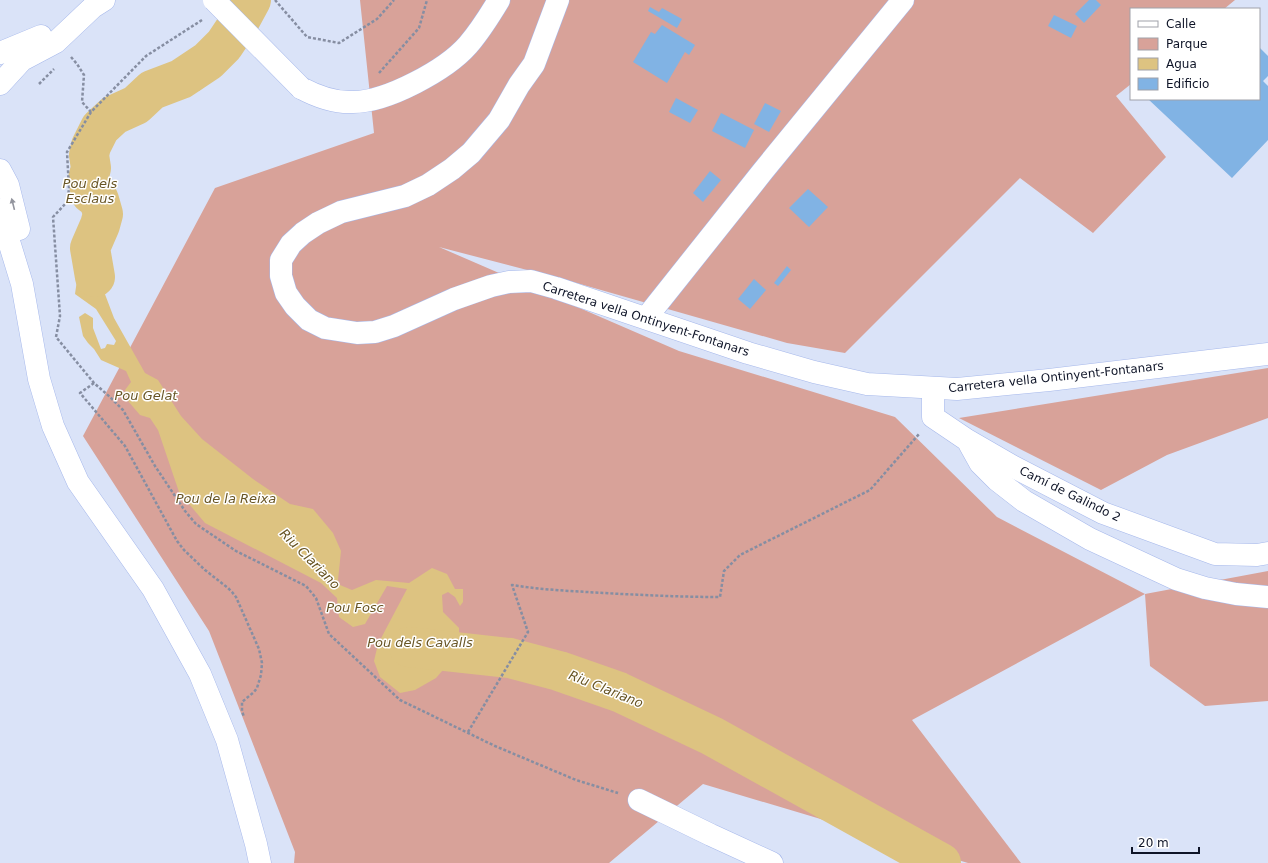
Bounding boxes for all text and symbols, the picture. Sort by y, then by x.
legend [1130,8,1260,100]
text: Calle [1166,17,1196,31]
text: Parque [1166,37,1207,51]
text: Agua [1166,57,1197,71]
text: Edificio [1166,77,1209,91]
water label: Pou dels Esclaus [63,176,118,206]
one-way arrow [10,198,16,210]
street label: Carretera vella Ontinyent-Fontanars [541,279,751,359]
street label: Carretera vella Ontinyent-Fontanars [948,359,1164,395]
water label: Pou Gelat [115,388,178,403]
street label: Camí de Galindo 2 [1017,463,1123,525]
water label: Pou de la Reixa [176,491,276,506]
water label: Riu Clariano [277,526,343,592]
water label: Pou Fosc [326,600,384,615]
water label: Pou dels Cavalls [367,635,473,650]
water label: Riu Clariano [567,667,645,711]
scale bar [1132,829,1199,855]
text: 20 m [1138,836,1169,850]

